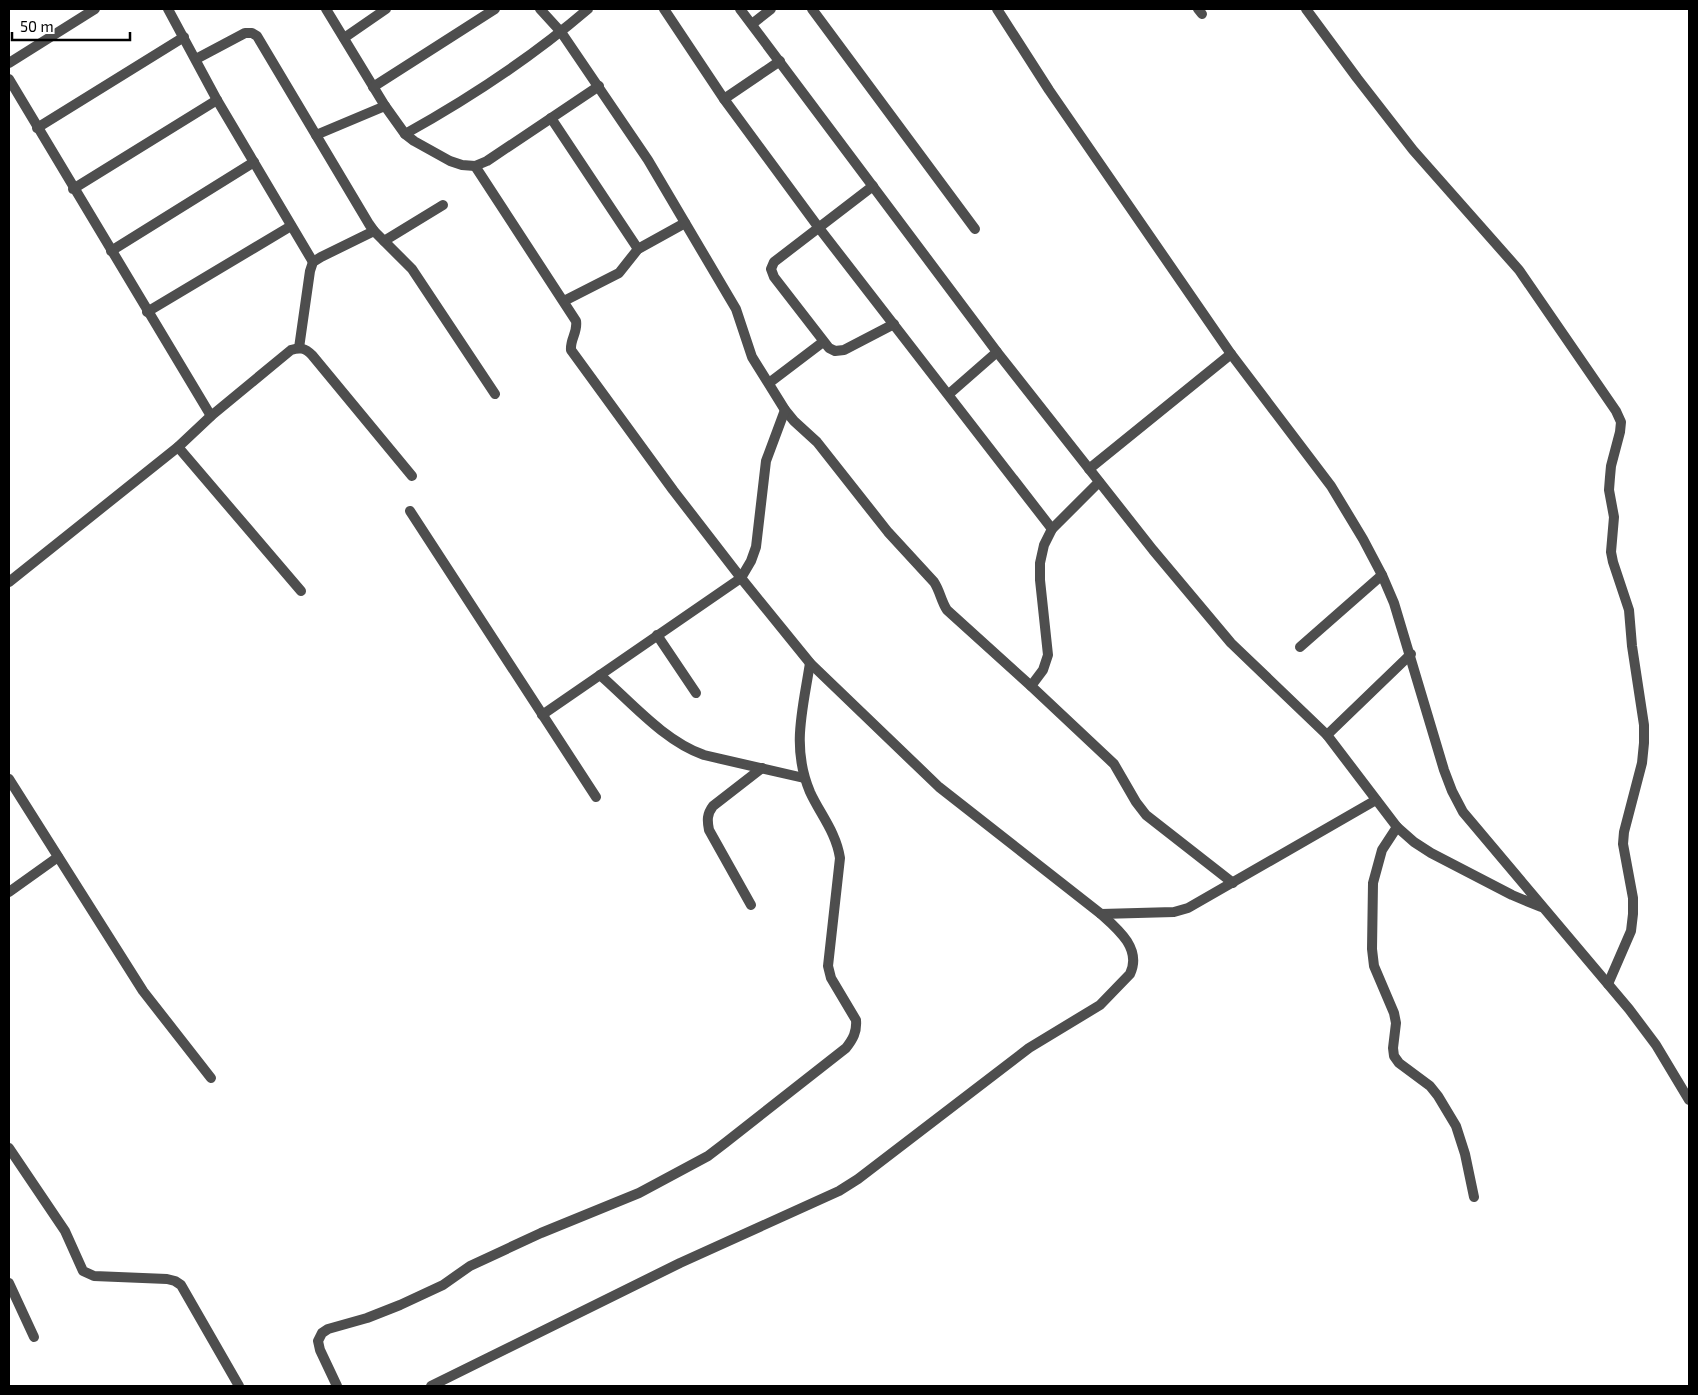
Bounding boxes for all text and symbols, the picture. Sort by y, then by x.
scale bar [12,10,130,42]
text: 50 m [20,17,54,35]

